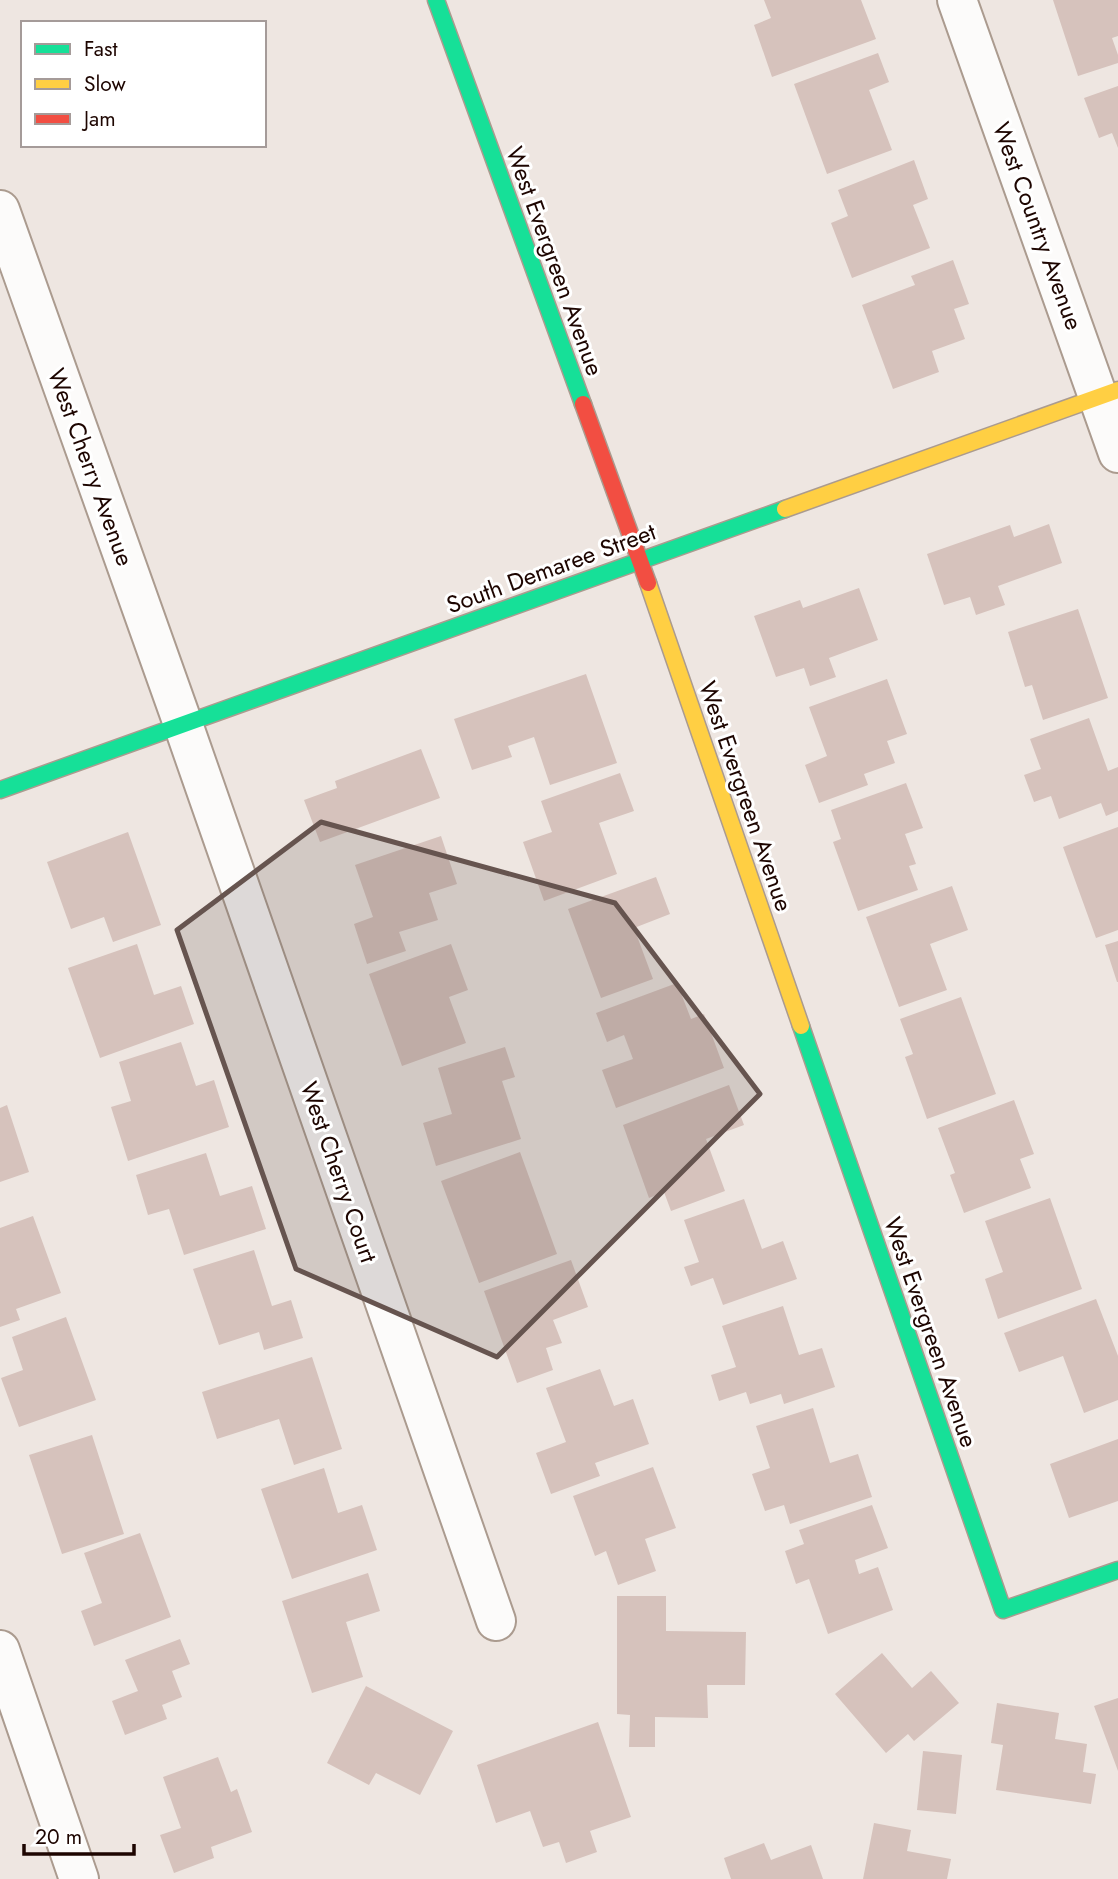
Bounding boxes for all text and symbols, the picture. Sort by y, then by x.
legend [21,21,266,147]
text: Fast [84,34,117,64]
text: Slow [84,69,126,99]
text: Jam [81,104,116,134]
street label: West Country Avenue [984,117,1092,335]
street label: West Evergreen Avenue [497,142,613,380]
street label: West Cherry Avenue [39,363,143,571]
street label: South Demaree Street [441,514,661,622]
street label: West Evergreen Avenue [690,676,802,916]
street label: West Cherry Court [292,1077,386,1267]
street label: West Evergreen Avenue [875,1212,987,1452]
scale bar [24,1812,135,1856]
text: 20 m [35,1822,82,1852]

